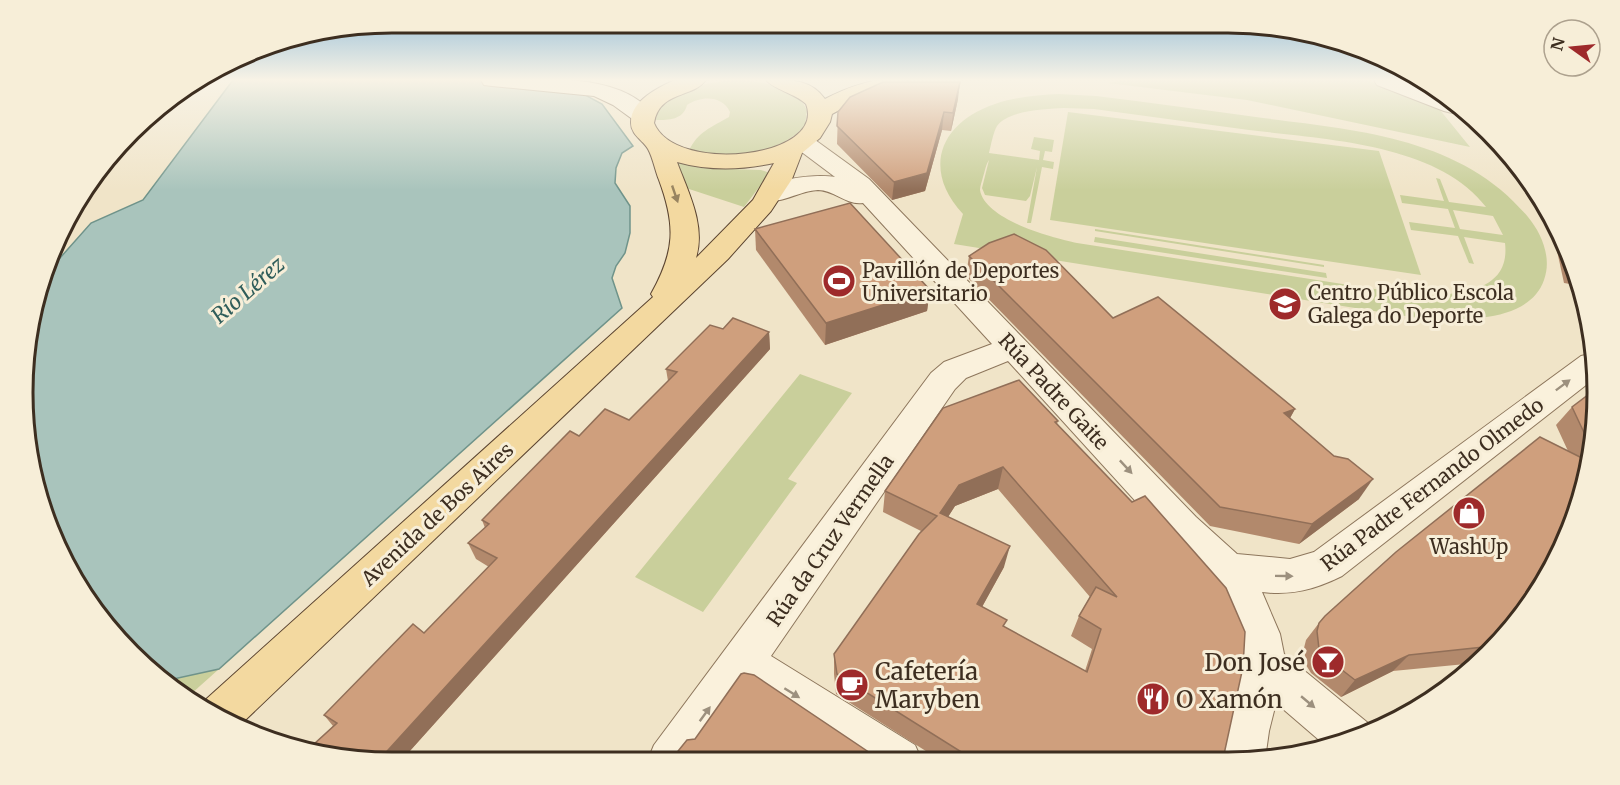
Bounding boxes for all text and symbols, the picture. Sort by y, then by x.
north arrow [1542,18,1602,78]
text: N [1546,35,1569,53]
one-way arrow [671,185,681,203]
water label: Río Lérez [206,251,290,329]
place label: Pavillón de Deportes Universitario [862,258,1059,306]
sports icon: Pavillón de Deportes Universitario [821,263,857,299]
place label: Centro Público Escola Galega do Deporte [1308,280,1514,328]
school or university icon: Centro Público Escola Galega do Deporte [1267,286,1303,322]
street label: Rúa Padre Gaite [994,328,1114,454]
one-way arrow [1555,379,1571,392]
street label: Rúa Padre Fernando Olmedo [1316,392,1549,576]
street label: Avenida de Bos Aires [355,437,518,592]
street label: Rúa da Cruz Vermella [761,449,899,631]
one-way arrow [1119,460,1133,475]
shop icon: WashUp [1451,495,1487,531]
place label: WashUp [1429,534,1508,559]
one-way arrow [1274,572,1293,581]
bar icon: Don José [1310,644,1346,680]
place label: Don José [1204,647,1305,678]
place label: Cafetería Maryben [875,656,980,715]
cafe icon: Cafetería Maryben [834,667,870,703]
restaurant icon: O Xamón [1135,681,1171,717]
place label: O Xamón [1176,684,1283,715]
one-way arrow [784,688,800,699]
one-way arrow [1300,695,1315,708]
one-way arrow [699,707,711,723]

